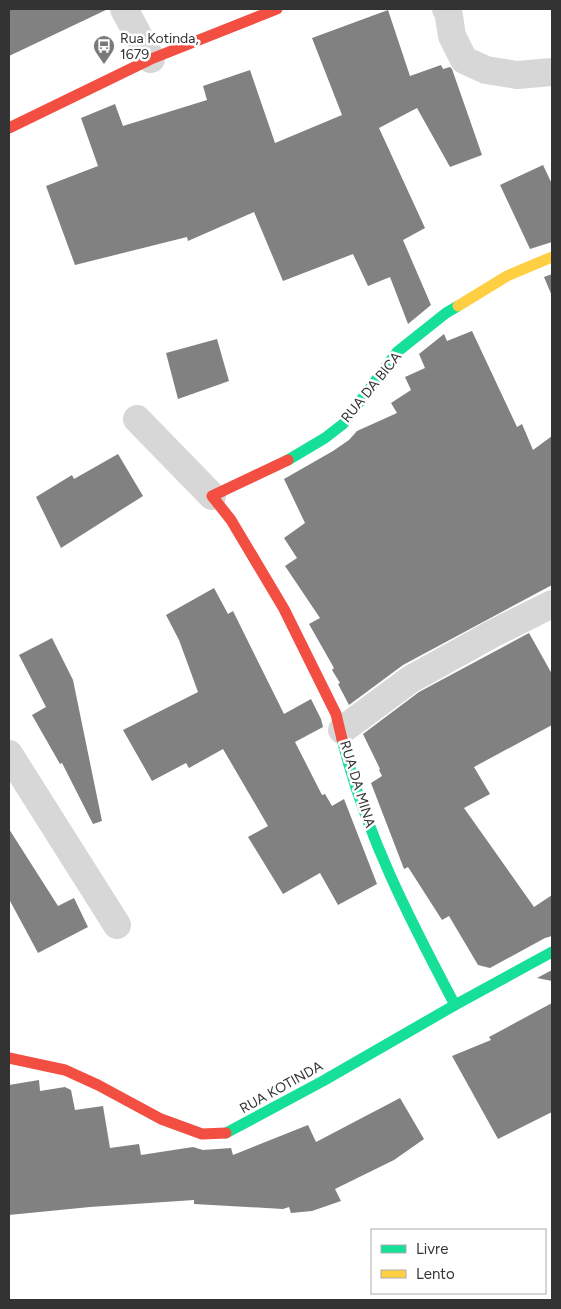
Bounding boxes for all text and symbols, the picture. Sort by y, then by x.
place label: Rua Kotinda, 1679 [120,30,199,63]
bus stop icon: Rua Kotinda, 1679 [92,34,116,65]
street label: RUA DA BICA [338,348,405,426]
street label: RUA DA MINA [336,739,379,830]
street label: RUA KOTINDA [237,1057,326,1117]
legend [371,1229,546,1294]
text: Livre [416,1240,448,1258]
text: Lento [416,1265,455,1283]

